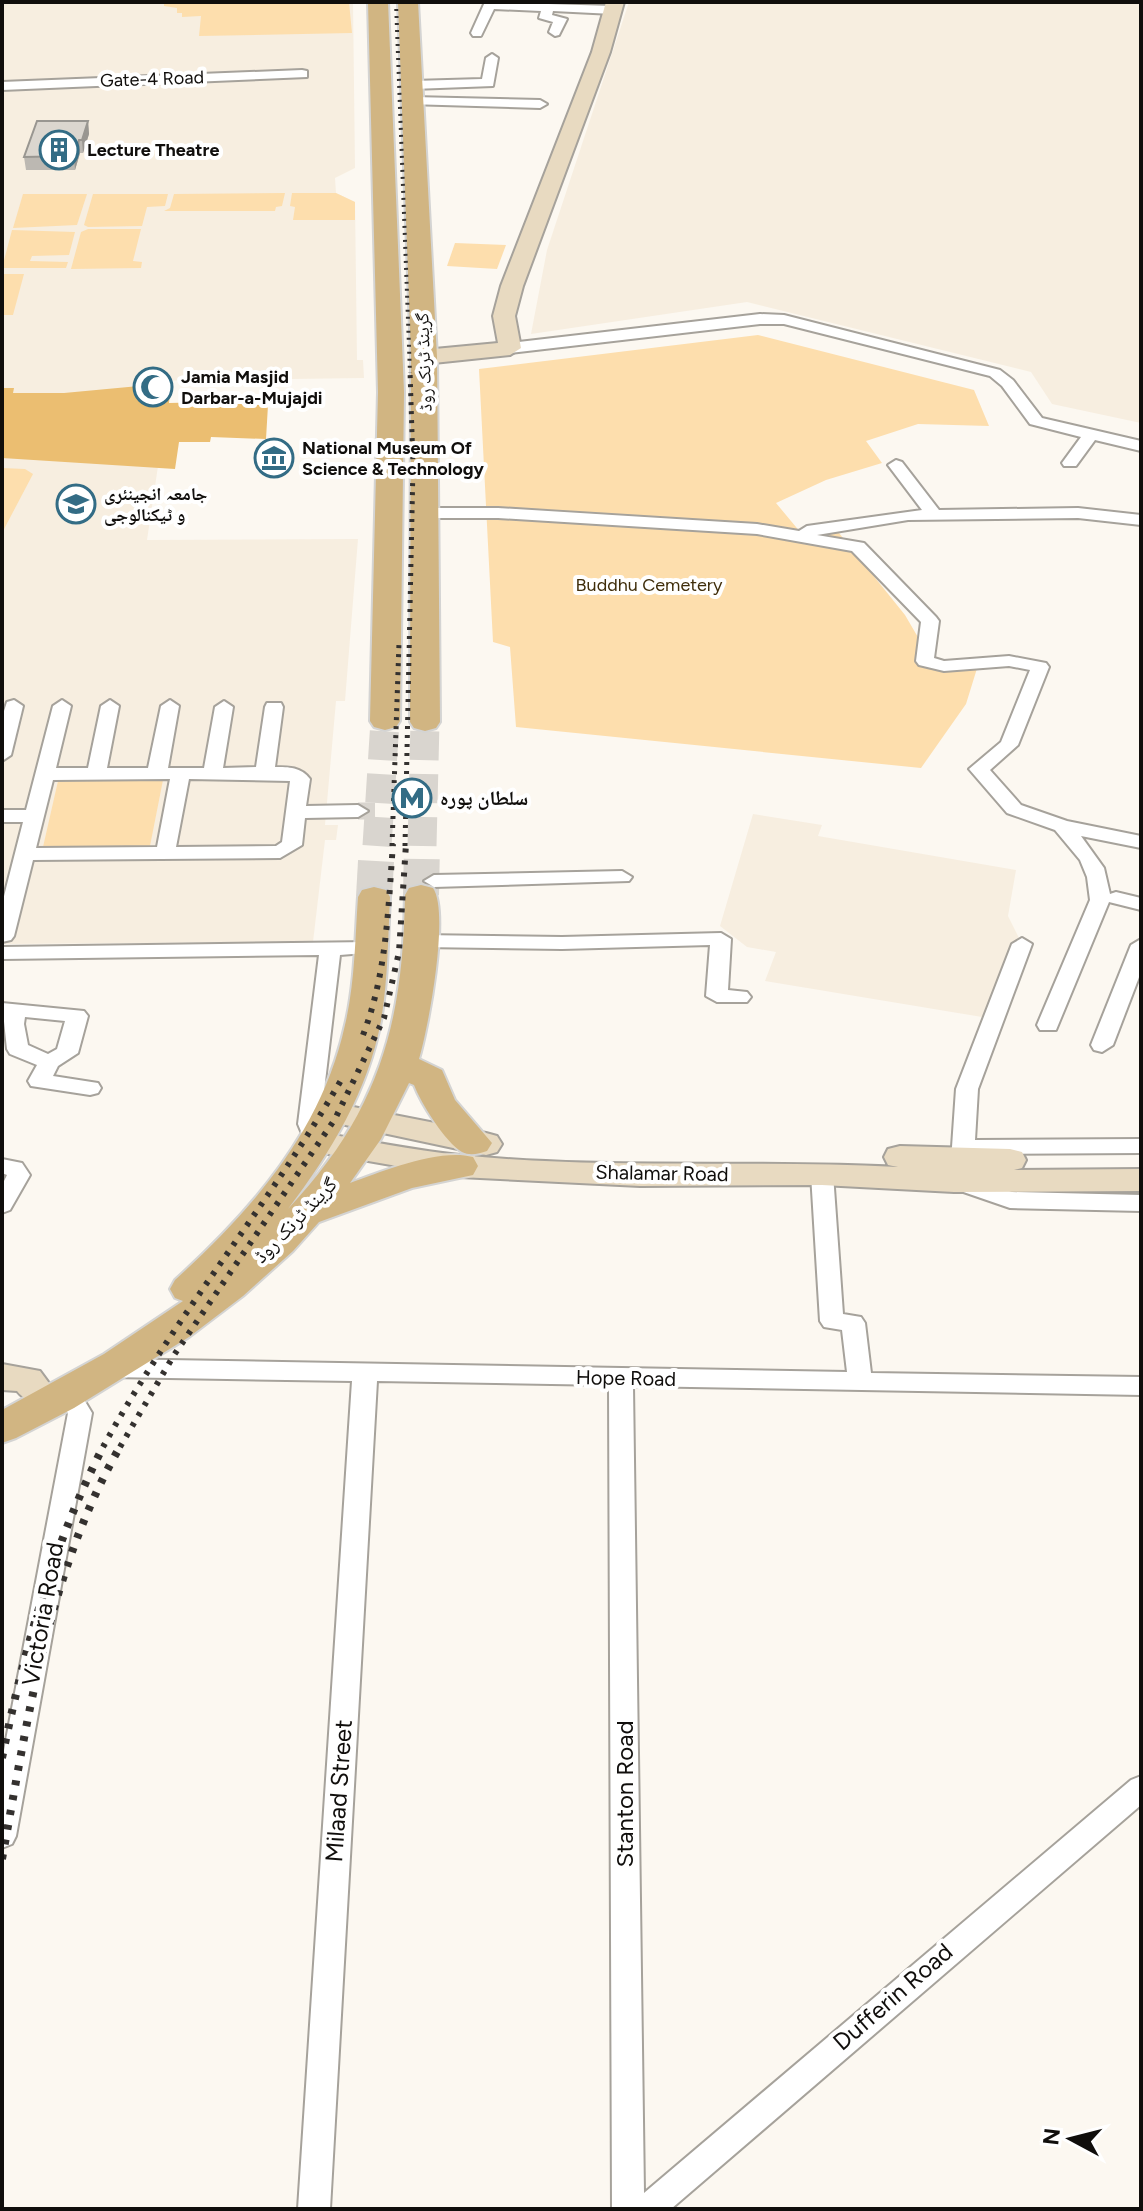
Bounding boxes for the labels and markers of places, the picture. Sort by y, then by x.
building icon: Lecture Theatre [38,129,80,171]
place label: Lecture Theatre [87,139,219,161]
mosque icon: Jamia Masjid Darbar-a-Mujajdi [132,366,174,408]
place label: Jamia Masjid Darbar-a-Mujajdi [181,366,323,409]
museum icon: National Museum Of Science & Technology [253,437,295,479]
place label: National Museum Of Science & Technology [302,437,484,480]
school or university icon: جامعہ انجینئری و ٹیکنالوجی [55,483,97,525]
place label: جامعہ انجینئری و ٹیکنالوجی [104,483,208,526]
metro station icon: سلطان پورہ [391,777,433,819]
place label: سلطان پورہ [440,786,528,810]

